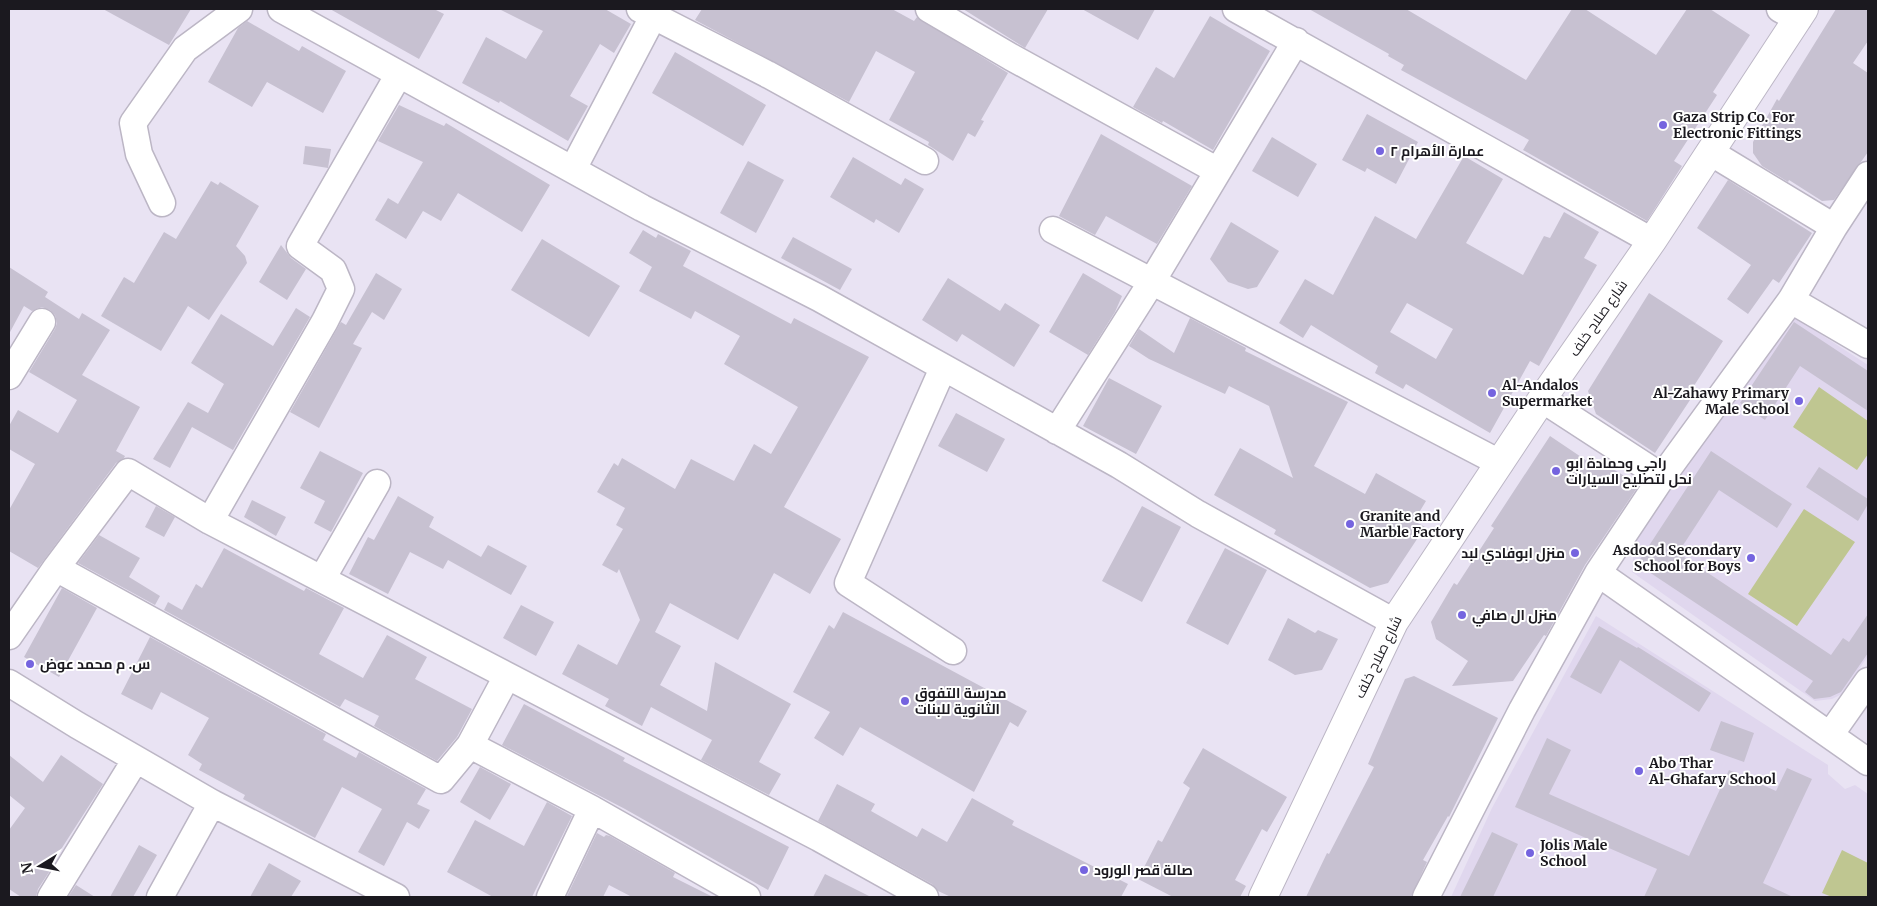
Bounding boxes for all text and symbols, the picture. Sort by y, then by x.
place label: Gaza Strip Co. For Electronic Fittings [1673,108,1801,142]
marker: Gaza Strip Co. For Electronic Fittings [1657,119,1669,131]
place label: عمارة الأهرام ٢ [1390,142,1484,161]
marker: عمارة الأهرام ٢ [1374,145,1386,157]
street label: شارع صلاح خلف [1565,276,1631,360]
place label: Al-Andalos Supermarket [1501,376,1593,410]
place label: Al-Zahawy Primary Male School [1652,384,1790,418]
marker: Al-Andalos Supermarket [1486,387,1498,399]
marker: Al-Zahawy Primary Male School [1793,395,1805,407]
place label: راجي وحمادة ابو نحل لتصليح السيارات [1566,454,1692,489]
marker: راجي وحمادة ابو نحل لتصليح السيارات [1550,465,1562,477]
place label: Granite and Marble Factory [1360,507,1465,541]
marker: Granite and Marble Factory [1344,518,1356,530]
place label: Asdood Secondary School for Boys [1612,541,1742,575]
place label: منزل ابوفادي لبد [1461,544,1565,564]
marker: منزل ابوفادي لبد [1569,547,1581,559]
marker: Asdood Secondary School for Boys [1745,552,1757,564]
place label: منزل ال صافي [1472,606,1557,627]
marker: منزل ال صافي [1456,609,1468,621]
street label: شارع صلاح خلف [1350,613,1406,701]
place label: س. م محمد عوض [40,655,150,674]
marker: س. م محمد عوض [24,658,36,670]
place label: مدرسة التفوق الثانوية للبنات [915,684,1007,718]
marker: مدرسة التفوق الثانوية للبنات [899,695,911,707]
place label: Abo Thar Al-Ghafary School [1648,754,1776,788]
marker: Abo Thar Al-Ghafary School [1633,765,1645,777]
place label: Jolis Male School [1539,836,1608,870]
north arrow [15,841,65,891]
marker: Jolis Male School [1524,847,1536,859]
text: N [17,861,37,875]
place label: صالة قصر الورود [1094,861,1193,879]
marker: صالة قصر الورود [1078,864,1090,876]

